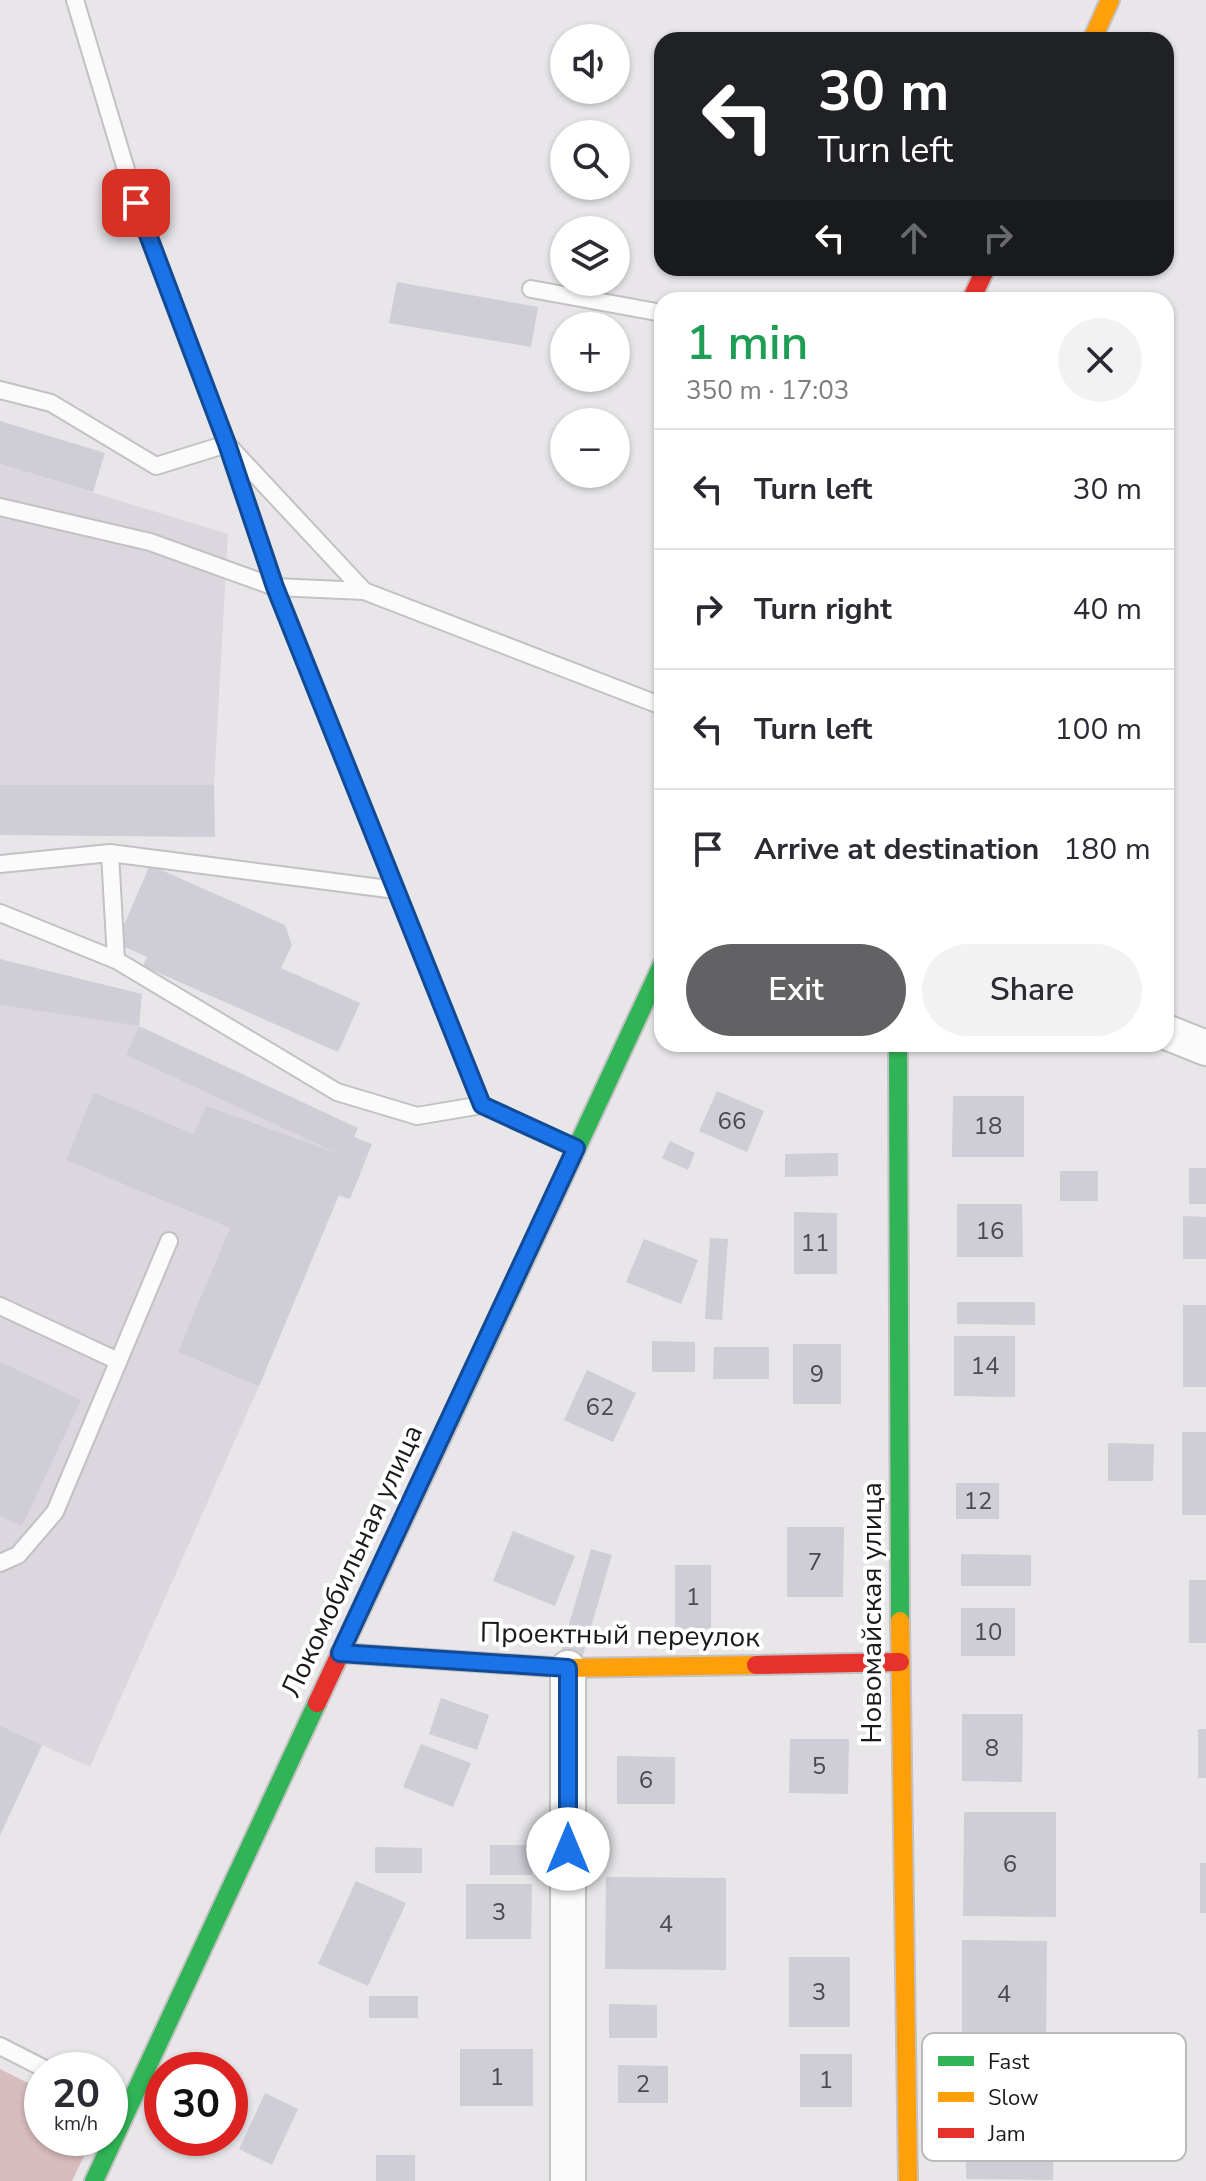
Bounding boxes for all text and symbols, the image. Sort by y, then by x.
map controls [550,24,630,488]
button: sound [550,24,630,104]
text: 30 m [818,53,949,130]
icon: left [686,64,790,168]
button: search [550,120,630,200]
text: Turn left [818,126,953,175]
pin [102,169,170,237]
icon: arrive [114,181,158,225]
button: layers [550,216,630,296]
icon: left [808,216,852,260]
icon: ahead [892,216,936,260]
icon: right [976,216,1020,260]
text: 1 min [686,310,808,376]
button: + [550,312,630,392]
button: close [1058,318,1142,402]
text: 350 m · 17:03 [686,373,849,408]
button: − [550,408,630,488]
icon: left [686,467,730,511]
text: Turn left [754,469,872,510]
text: 30 m [1073,469,1142,510]
icon: right [686,587,730,631]
text: Turn right [754,589,892,630]
text: 40 m [1073,589,1142,630]
icon: left [686,707,730,751]
text: Turn left [754,709,872,750]
text: 100 m [1055,709,1142,750]
icon: arrive [686,827,730,871]
text: Arrive at destination [754,829,1039,870]
text: 180 m [1063,829,1151,870]
button: Exit [686,944,906,1036]
button: Share [922,944,1142,1036]
house number: 66 [718,1105,746,1137]
house number: 18 [974,1110,1002,1142]
house number: 16 [976,1215,1004,1247]
house number: 11 [801,1227,829,1259]
house number: 14 [971,1350,999,1382]
house number: 9 [810,1358,824,1390]
house number: 62 [586,1391,614,1423]
street label: Локомобильная улица [272,1419,432,1703]
street label: Новомайская улица [853,1482,891,1744]
house number: 12 [964,1485,992,1517]
house number: 7 [808,1546,822,1578]
house number: 1 [686,1581,700,1613]
street label: Проектный переулок [480,1614,761,1656]
house number: 10 [974,1616,1002,1648]
house number: 8 [985,1732,999,1764]
house number: 5 [812,1750,826,1782]
house number: 6 [639,1764,653,1796]
position arrow [526,1807,610,1891]
house number: 6 [1003,1848,1017,1880]
house number: 3 [492,1896,506,1928]
house number: 4 [659,1908,673,1940]
house number: 3 [812,1976,826,2008]
house number: 4 [997,1978,1011,2010]
legend [922,2033,1186,2161]
text: Fast [988,2047,1030,2077]
speed limit sign: 30 [144,2052,248,2156]
house number: 1 [490,2061,504,2093]
house number: 1 [819,2064,833,2096]
text: 20 [52,2067,100,2121]
house number: 2 [636,2068,650,2100]
text: Slow [988,2083,1039,2113]
text: km/h [54,2110,98,2137]
text: Jam [987,2119,1026,2149]

